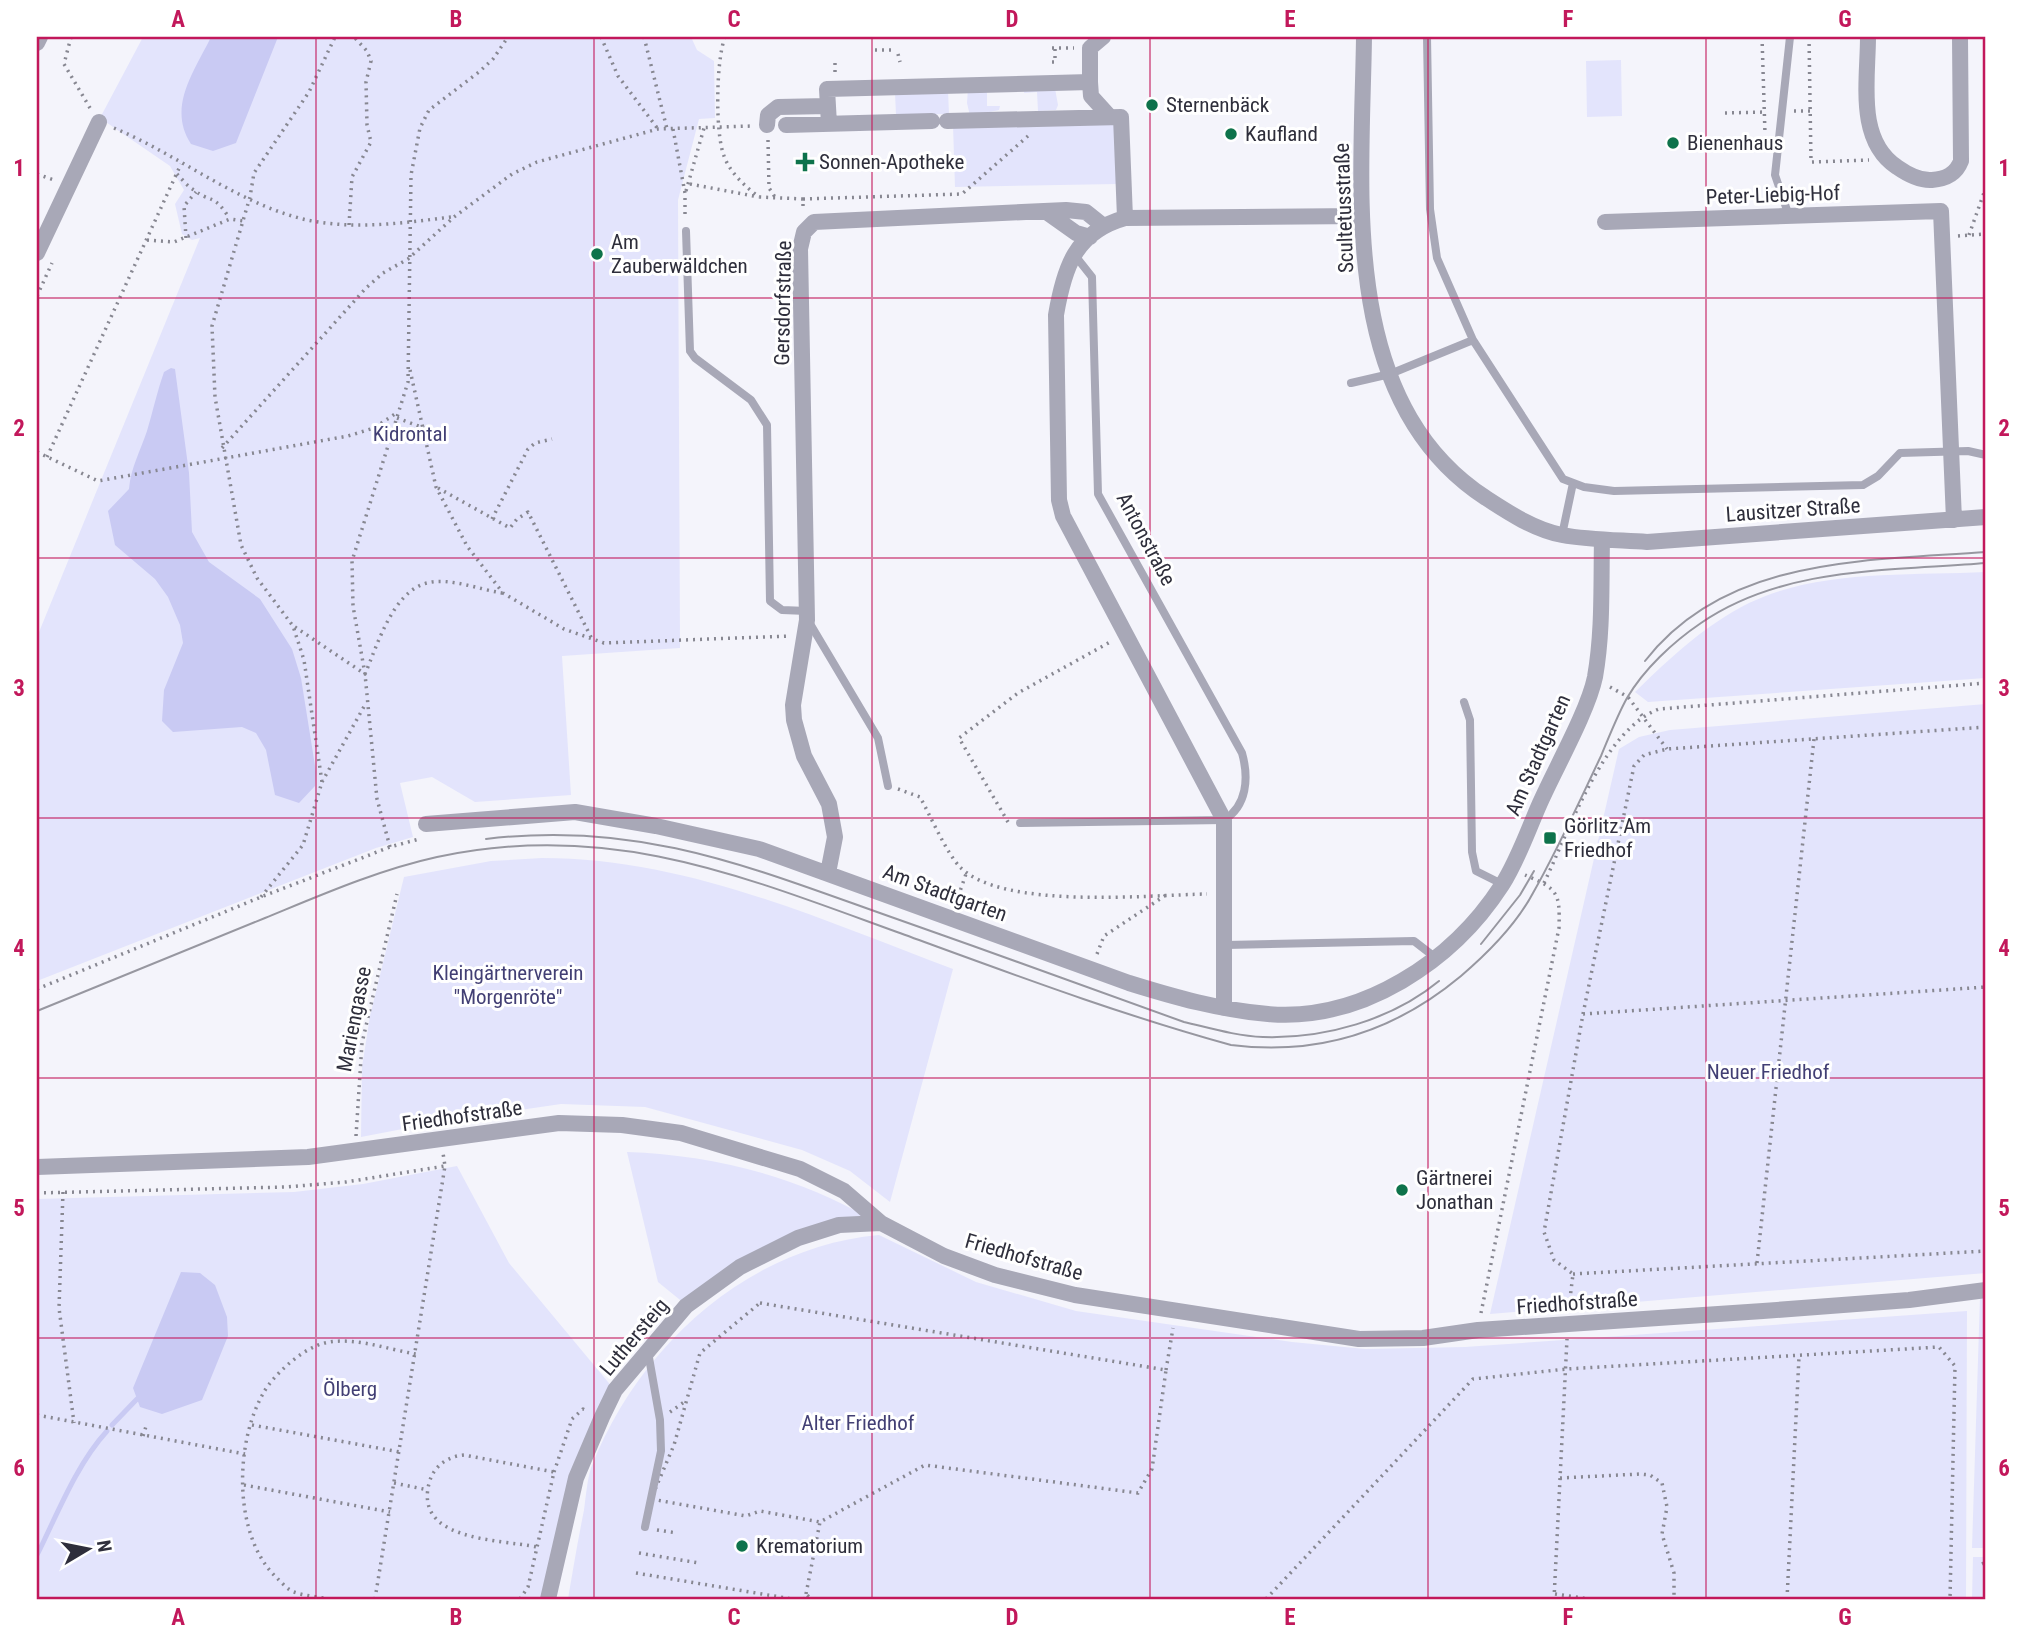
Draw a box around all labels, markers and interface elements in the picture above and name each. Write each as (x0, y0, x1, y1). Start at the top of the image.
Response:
text: A (171, 6, 185, 33)
text: B (450, 6, 462, 33)
text: C (727, 6, 741, 33)
text: D (1006, 6, 1019, 33)
text: E (1284, 6, 1296, 33)
text: F (1563, 6, 1574, 33)
text: G (1838, 6, 1852, 33)
place label: Sternenbäck (1166, 93, 1270, 117)
marker: Sternenbäck (1144, 97, 1160, 113)
place label: Kaufland (1245, 122, 1318, 146)
marker: Kaufland (1223, 126, 1239, 142)
place label: Bienenhaus (1687, 131, 1783, 155)
marker: Bienenhaus (1665, 135, 1681, 151)
street label: Scultetusstraße (1330, 142, 1358, 273)
place label: Sonnen-Apotheke (819, 150, 964, 174)
marker: Sonnen-Apotheke (797, 154, 813, 170)
text: 1 (13, 155, 25, 182)
text: 1 (1998, 155, 2010, 182)
street label: Peter-Liebig-Hof (1705, 181, 1841, 209)
place label: Am Zauberwäldchen (611, 230, 748, 278)
street label: Gersdorfstraße (770, 240, 796, 366)
marker: Am Zauberwäldchen (589, 246, 605, 262)
text: 2 (13, 415, 25, 442)
text: 2 (1998, 415, 2010, 442)
park label: Kidrontal (373, 422, 447, 446)
street label: Antonstraße (1112, 488, 1181, 590)
street label: Lausitzer Straße (1725, 493, 1861, 527)
text: 3 (13, 675, 25, 702)
text: 3 (1998, 675, 2010, 702)
street label: Am Stadtgarten (1501, 691, 1575, 819)
place label: Görlitz Am Friedhof (1564, 814, 1651, 862)
marker: Görlitz Am Friedhof (1542, 830, 1558, 846)
street label: Am Stadtgarten (880, 859, 1010, 927)
text: 4 (13, 935, 25, 962)
text: 4 (1998, 935, 2010, 962)
park label: Kleingärtnerverein "Morgenröte" (433, 961, 583, 1009)
street label: Mariengasse (332, 964, 376, 1074)
park label: Neuer Friedhof (1707, 1060, 1830, 1084)
street label: Friedhofstraße (400, 1096, 524, 1136)
place label: Gärtnerei Jonathan (1416, 1166, 1494, 1214)
marker: Gärtnerei Jonathan (1394, 1182, 1410, 1198)
text: 5 (13, 1195, 25, 1222)
text: 5 (1998, 1195, 2010, 1222)
street label: Friedhofstraße (962, 1229, 1086, 1285)
street label: Friedhofstraße (1516, 1287, 1638, 1319)
street label: Luthersteig (595, 1294, 673, 1380)
park label: Ölberg (323, 1377, 377, 1401)
park label: Alter Friedhof (802, 1411, 915, 1435)
text: 6 (13, 1455, 25, 1482)
text: 6 (1998, 1455, 2010, 1482)
north arrow (52, 1514, 122, 1584)
place label: Krematorium (756, 1534, 863, 1558)
text: N (92, 1538, 117, 1554)
marker: Krematorium (734, 1538, 750, 1554)
text: A (171, 1604, 185, 1631)
text: B (450, 1604, 462, 1631)
text: C (727, 1604, 741, 1631)
text: D (1006, 1604, 1019, 1631)
text: E (1284, 1604, 1296, 1631)
text: F (1563, 1604, 1574, 1631)
text: G (1838, 1604, 1852, 1631)

